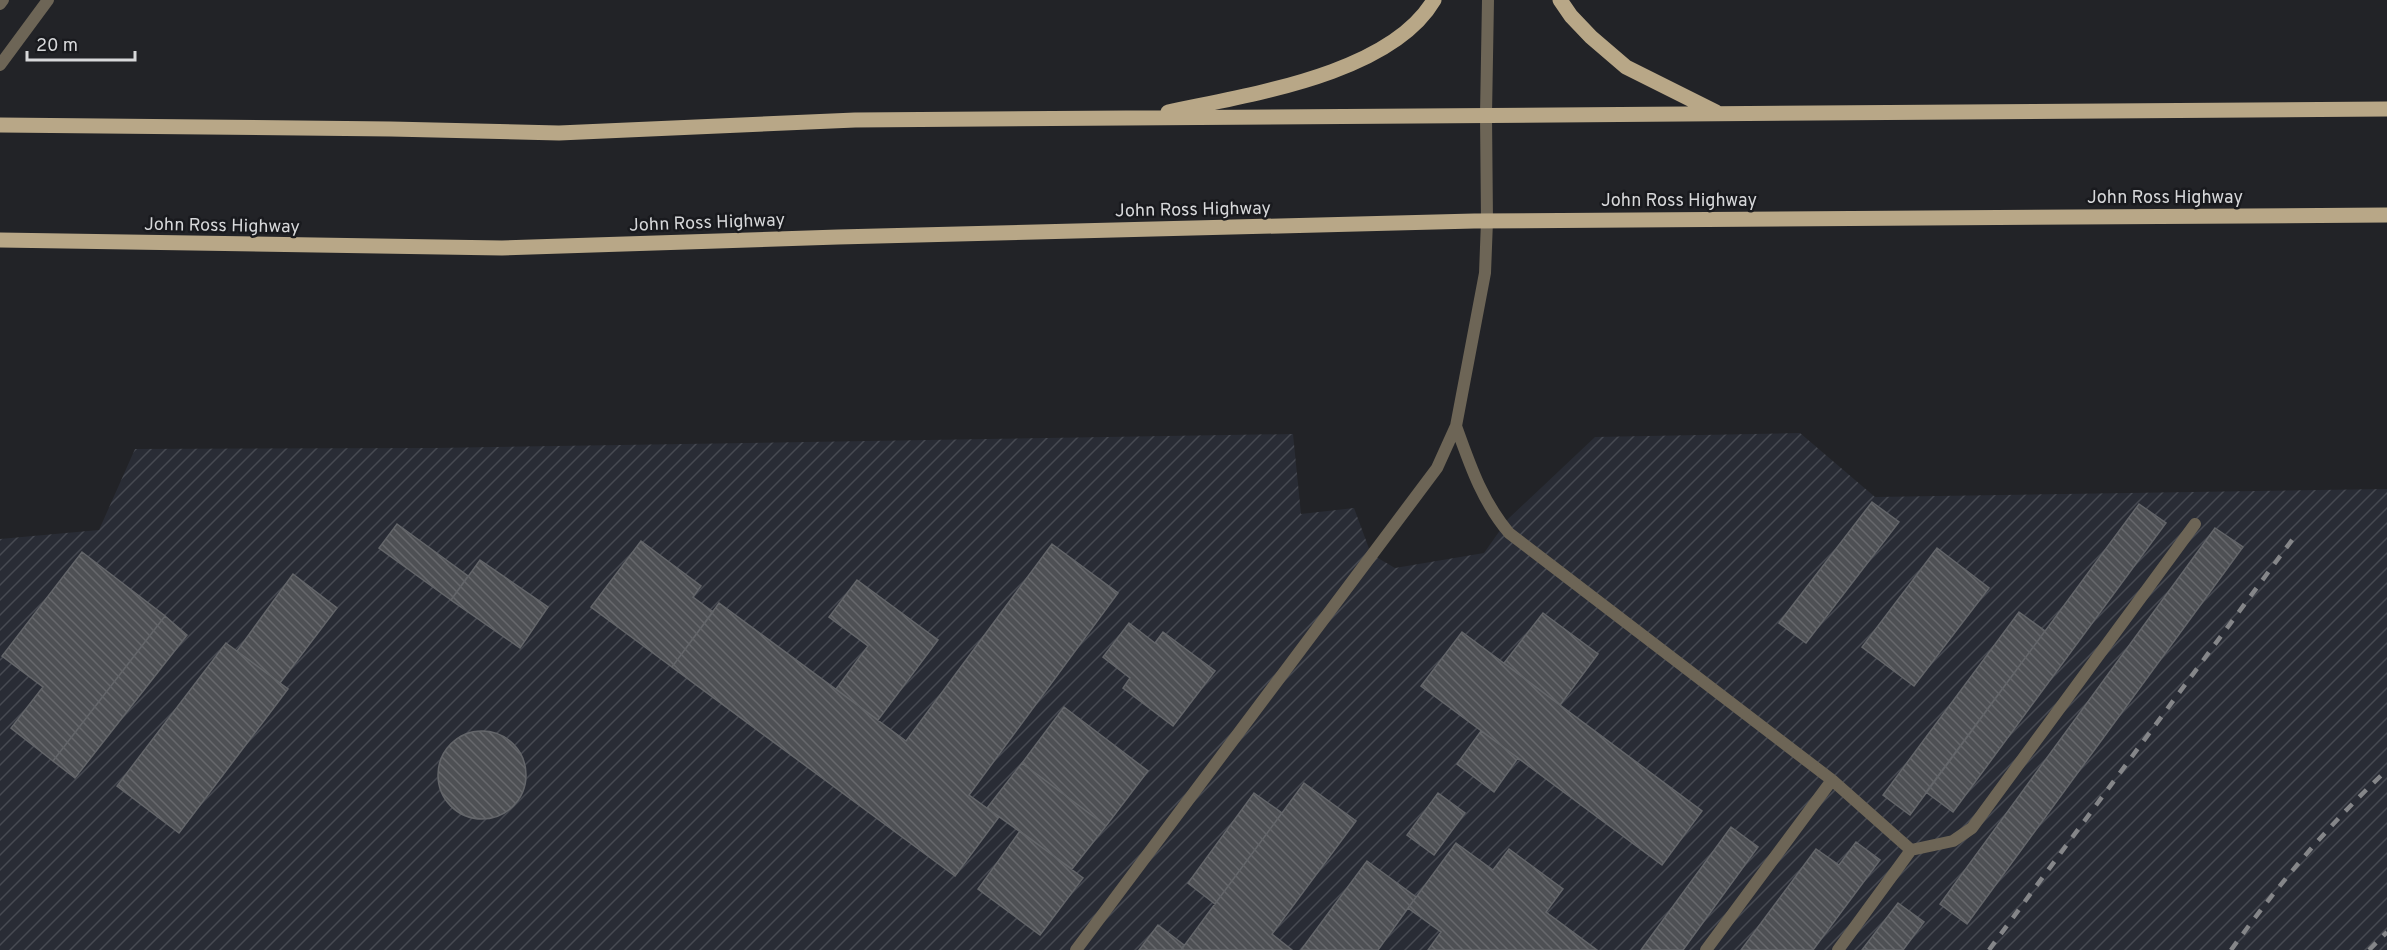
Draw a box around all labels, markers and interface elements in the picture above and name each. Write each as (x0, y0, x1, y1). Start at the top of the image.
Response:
scale bar (27, 24, 135, 62)
text: 20 m (36, 35, 78, 58)
street label: John Ross Highway (2087, 187, 2243, 210)
street label: John Ross Highway (1601, 190, 1757, 213)
street label: John Ross Highway (1115, 198, 1271, 223)
street label: John Ross Highway (629, 209, 785, 238)
street label: John Ross Highway (144, 214, 300, 239)

